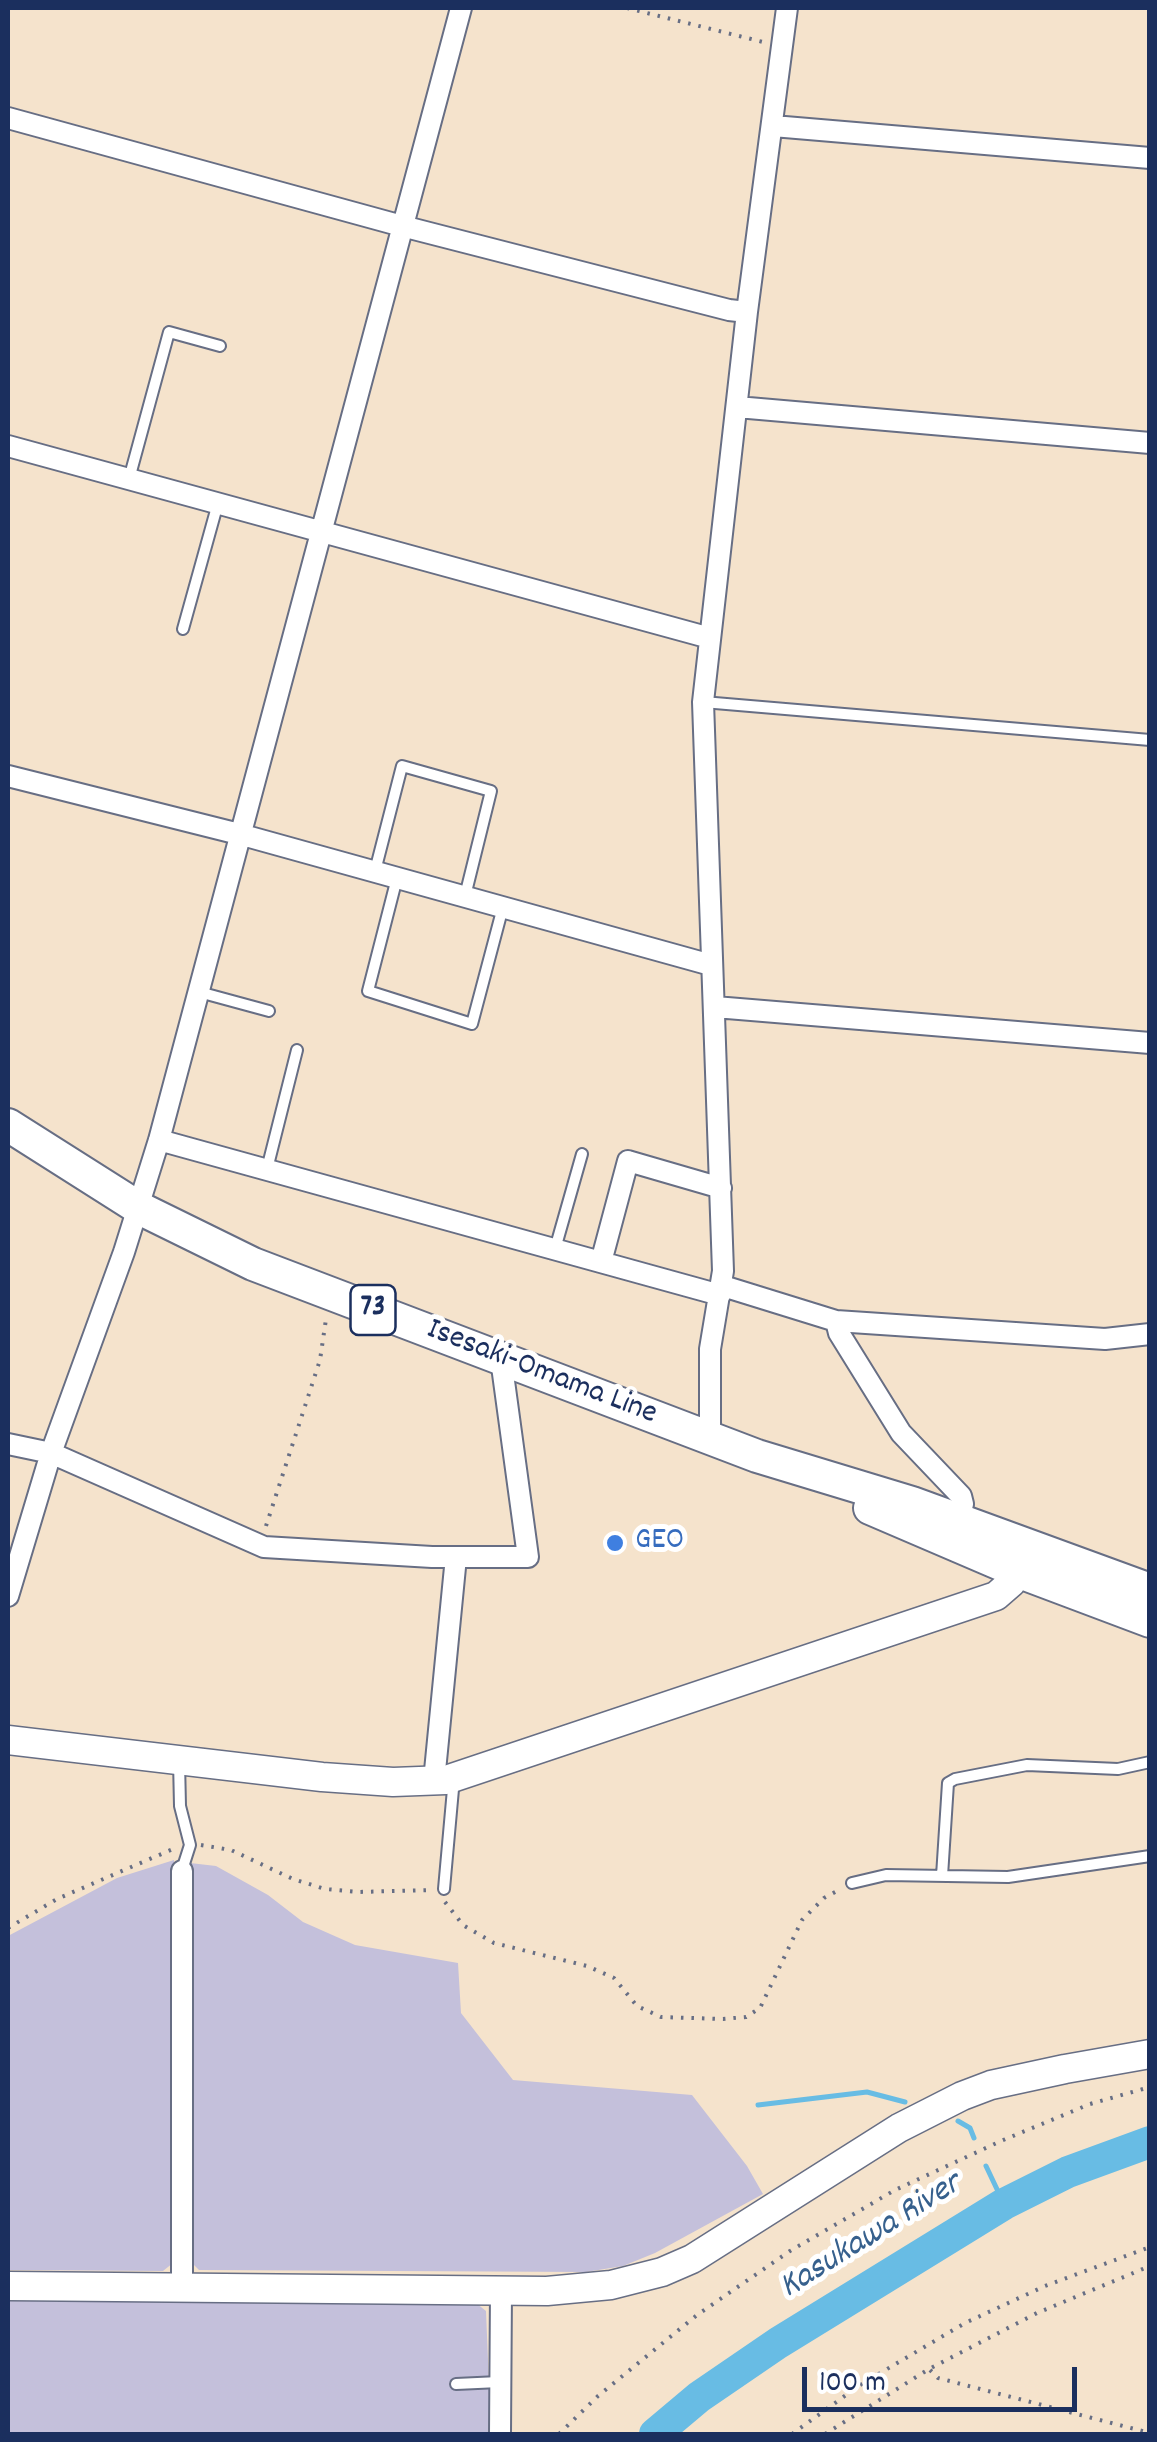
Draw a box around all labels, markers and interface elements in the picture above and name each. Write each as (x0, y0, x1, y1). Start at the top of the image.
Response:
road number: 73 (350, 1285, 396, 1335)
street label: Isesaki-Omama Line (421, 1312, 661, 1436)
place label: GEO (635, 1524, 684, 1562)
marker: GEO (604, 1532, 626, 1554)
water label: Kasukawa River (773, 2165, 971, 2311)
scale bar (807, 2347, 1082, 2409)
text: 100 m (819, 2363, 886, 2406)

